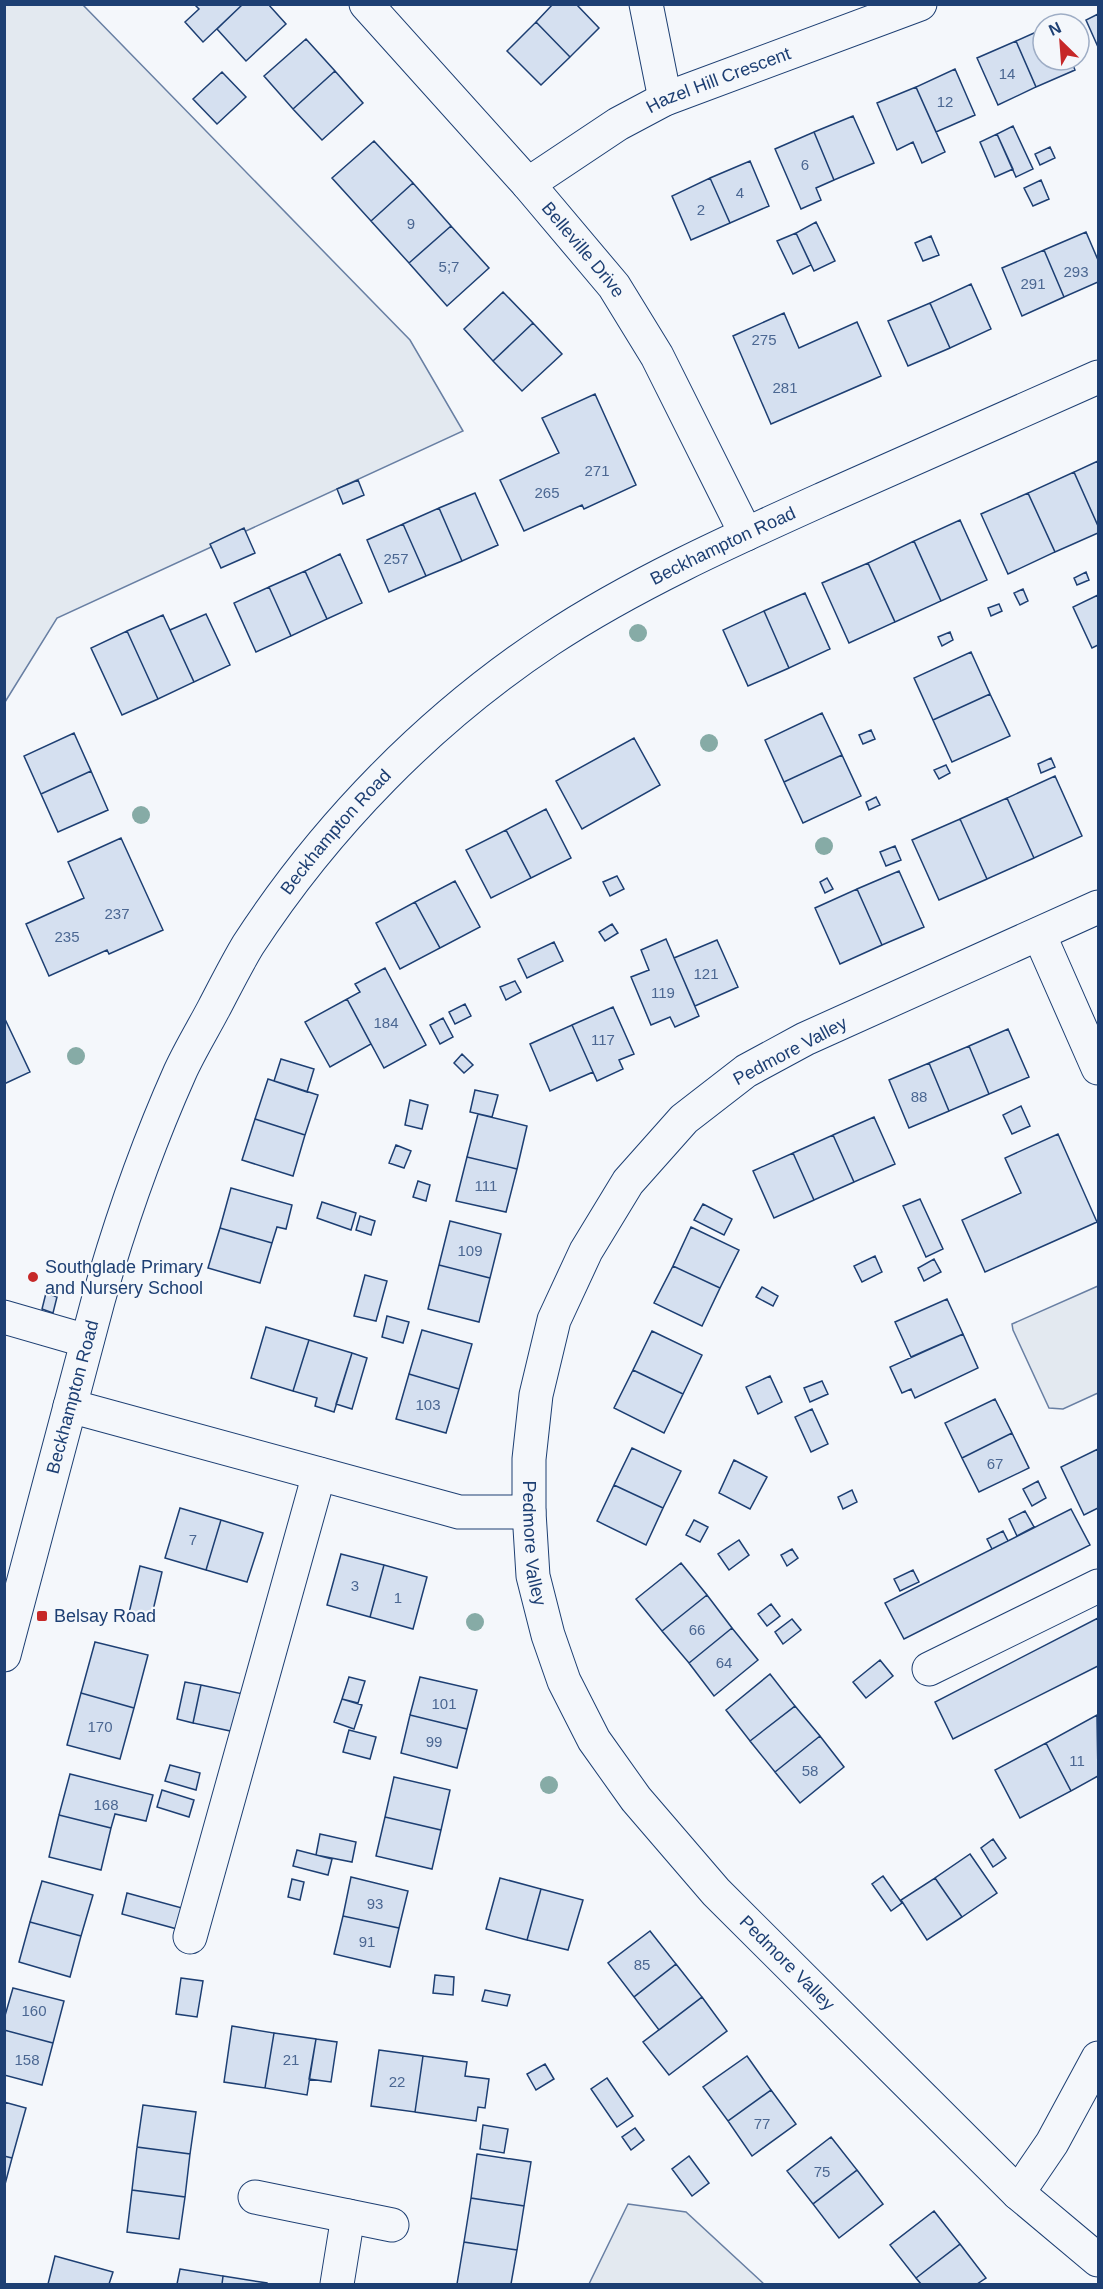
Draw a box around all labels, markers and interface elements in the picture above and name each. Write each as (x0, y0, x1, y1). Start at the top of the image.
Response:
north arrow (1031, 12, 1091, 72)
text: N (1046, 19, 1064, 39)
street label: Hazel Hill Crescent (643, 43, 793, 117)
house number: 14 (999, 65, 1015, 82)
house number: 12 (937, 93, 953, 110)
house number: 6 (801, 156, 809, 173)
house number: 4 (736, 184, 744, 201)
street label: Belleville Drive (538, 198, 629, 301)
house number: 2 (697, 201, 705, 218)
house number: 9 (407, 215, 415, 232)
house number: 5;7 (439, 258, 459, 275)
house number: 293 (1063, 263, 1089, 280)
house number: 291 (1020, 275, 1046, 292)
house number: 275 (751, 331, 777, 348)
house number: 281 (772, 379, 798, 396)
house number: 271 (584, 462, 610, 479)
house number: 265 (534, 484, 560, 501)
street label: Beckhampton Road (647, 503, 799, 589)
house number: 257 (383, 550, 409, 567)
street label: Beckhampton Road (277, 765, 395, 898)
house number: 237 (104, 905, 130, 922)
house number: 235 (54, 928, 80, 945)
house number: 121 (693, 965, 719, 982)
house number: 119 (651, 984, 675, 1001)
street label: Pedmore Valley (730, 1013, 850, 1089)
house number: 184 (373, 1014, 399, 1031)
house number: 117 (591, 1031, 615, 1048)
house number: 88 (911, 1088, 927, 1105)
house number: 111 (475, 1177, 497, 1194)
house number: 109 (457, 1242, 483, 1259)
place label: Southglade Primary and Nursery School (45, 1257, 203, 1298)
marker: Southglade Primary and Nursery School (26, 1270, 40, 1284)
street label: Beckhampton Road (43, 1318, 102, 1476)
house number: 103 (415, 1396, 441, 1413)
house number: 67 (987, 1455, 1003, 1472)
street label: Pedmore Valley (519, 1481, 550, 1608)
house number: 7 (189, 1531, 197, 1548)
house number: 3 (351, 1577, 359, 1594)
house number: 1 (394, 1589, 402, 1606)
place label: Belsay Road (54, 1606, 156, 1626)
marker: Belsay Road (35, 1609, 49, 1623)
house number: 66 (689, 1621, 705, 1638)
house number: 64 (716, 1654, 732, 1671)
house number: 101 (431, 1695, 457, 1712)
house number: 170 (87, 1718, 113, 1735)
house number: 99 (426, 1733, 442, 1750)
house number: 11 (1069, 1752, 1085, 1769)
house number: 58 (802, 1762, 818, 1779)
house number: 168 (93, 1796, 119, 1813)
house number: 93 (367, 1895, 383, 1912)
street label: Pedmore Valley (736, 1911, 839, 2014)
house number: 91 (359, 1933, 375, 1950)
house number: 85 (634, 1956, 650, 1973)
house number: 160 (21, 2002, 47, 2019)
house number: 158 (14, 2051, 40, 2068)
house number: 21 (283, 2051, 299, 2068)
house number: 22 (389, 2073, 405, 2090)
house number: 77 (754, 2115, 770, 2132)
house number: 75 (814, 2163, 830, 2180)

